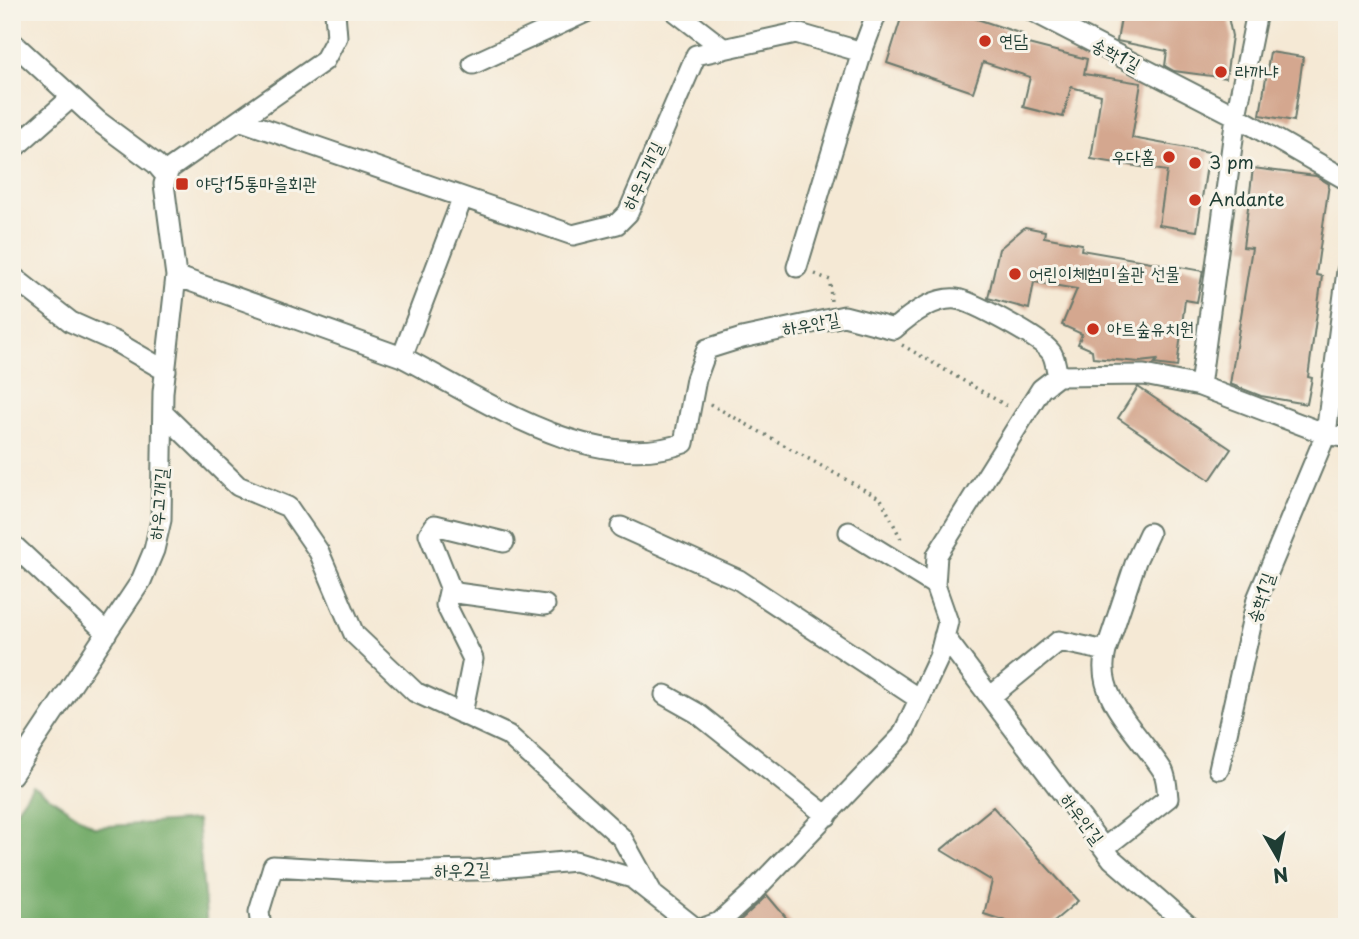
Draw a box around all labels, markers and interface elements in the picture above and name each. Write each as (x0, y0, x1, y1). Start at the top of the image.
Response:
place label: 연담 (999, 26, 1028, 53)
street label: 송학1길 (1088, 30, 1146, 78)
marker: 연담 (977, 33, 993, 49)
place label: 라까냐 (1235, 57, 1279, 84)
marker: 라까냐 (1213, 64, 1229, 80)
street label: 하우고개길 (614, 136, 669, 214)
place label: 우다홈 (1112, 142, 1155, 169)
place label: 3 pm (1209, 148, 1254, 175)
marker: 우다홈 (1161, 149, 1177, 165)
marker: 3 pm (1187, 155, 1203, 171)
place label: 야당15통마을회관 (196, 169, 317, 196)
marker: 야당15통마을회관 (174, 176, 190, 192)
place label: Andante (1209, 185, 1285, 212)
marker: Andante (1187, 192, 1203, 208)
place label: 어린이체험미술관 선물 (1029, 259, 1180, 286)
marker: 어린이체험미술관 선물 (1007, 266, 1023, 282)
street label: 하우안길 (780, 304, 842, 341)
place label: 아트숲유치원 (1107, 314, 1194, 341)
marker: 아트숲유치원 (1085, 321, 1101, 337)
street label: 하우고개길 (141, 466, 174, 541)
street label: 송학1길 (1239, 568, 1281, 626)
street label: 하우안길 (1055, 787, 1112, 850)
north arrow (1244, 824, 1314, 894)
street label: 하우2길 (433, 854, 491, 883)
text: N (1271, 861, 1290, 891)

